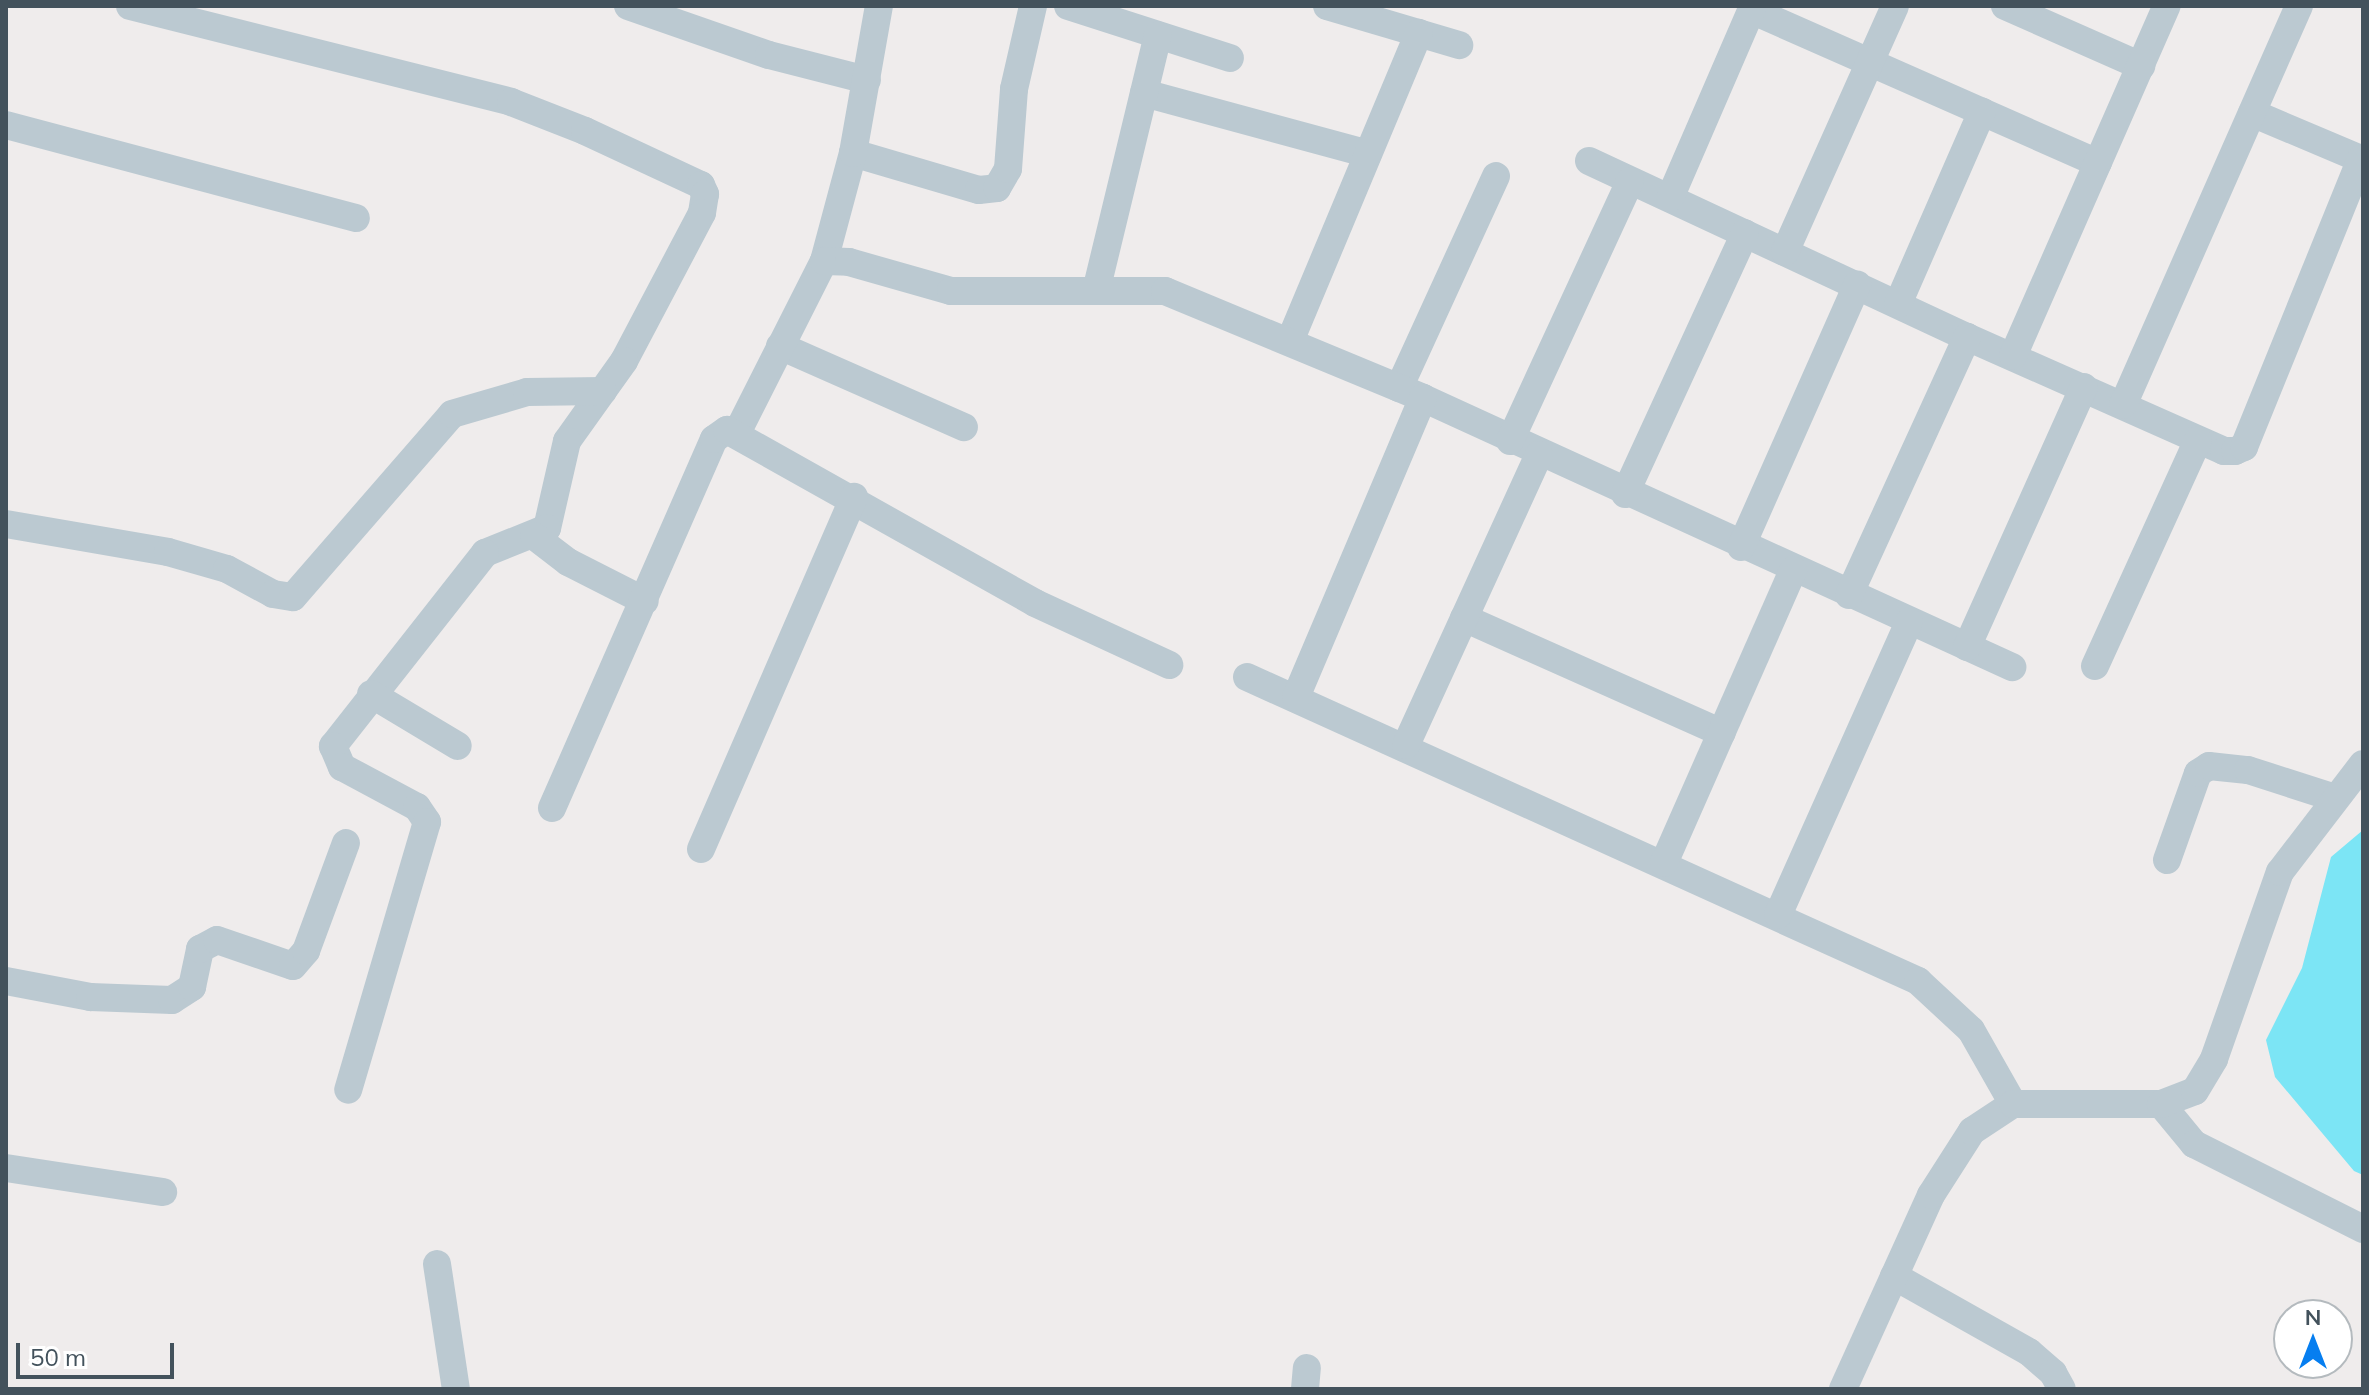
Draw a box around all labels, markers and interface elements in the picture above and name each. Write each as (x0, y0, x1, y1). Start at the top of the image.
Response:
north arrow (2273, 1299, 2353, 1379)
text: N (2305, 1303, 2321, 1331)
scale bar (20, 1327, 178, 1377)
text: 50 m (30, 1342, 86, 1372)

